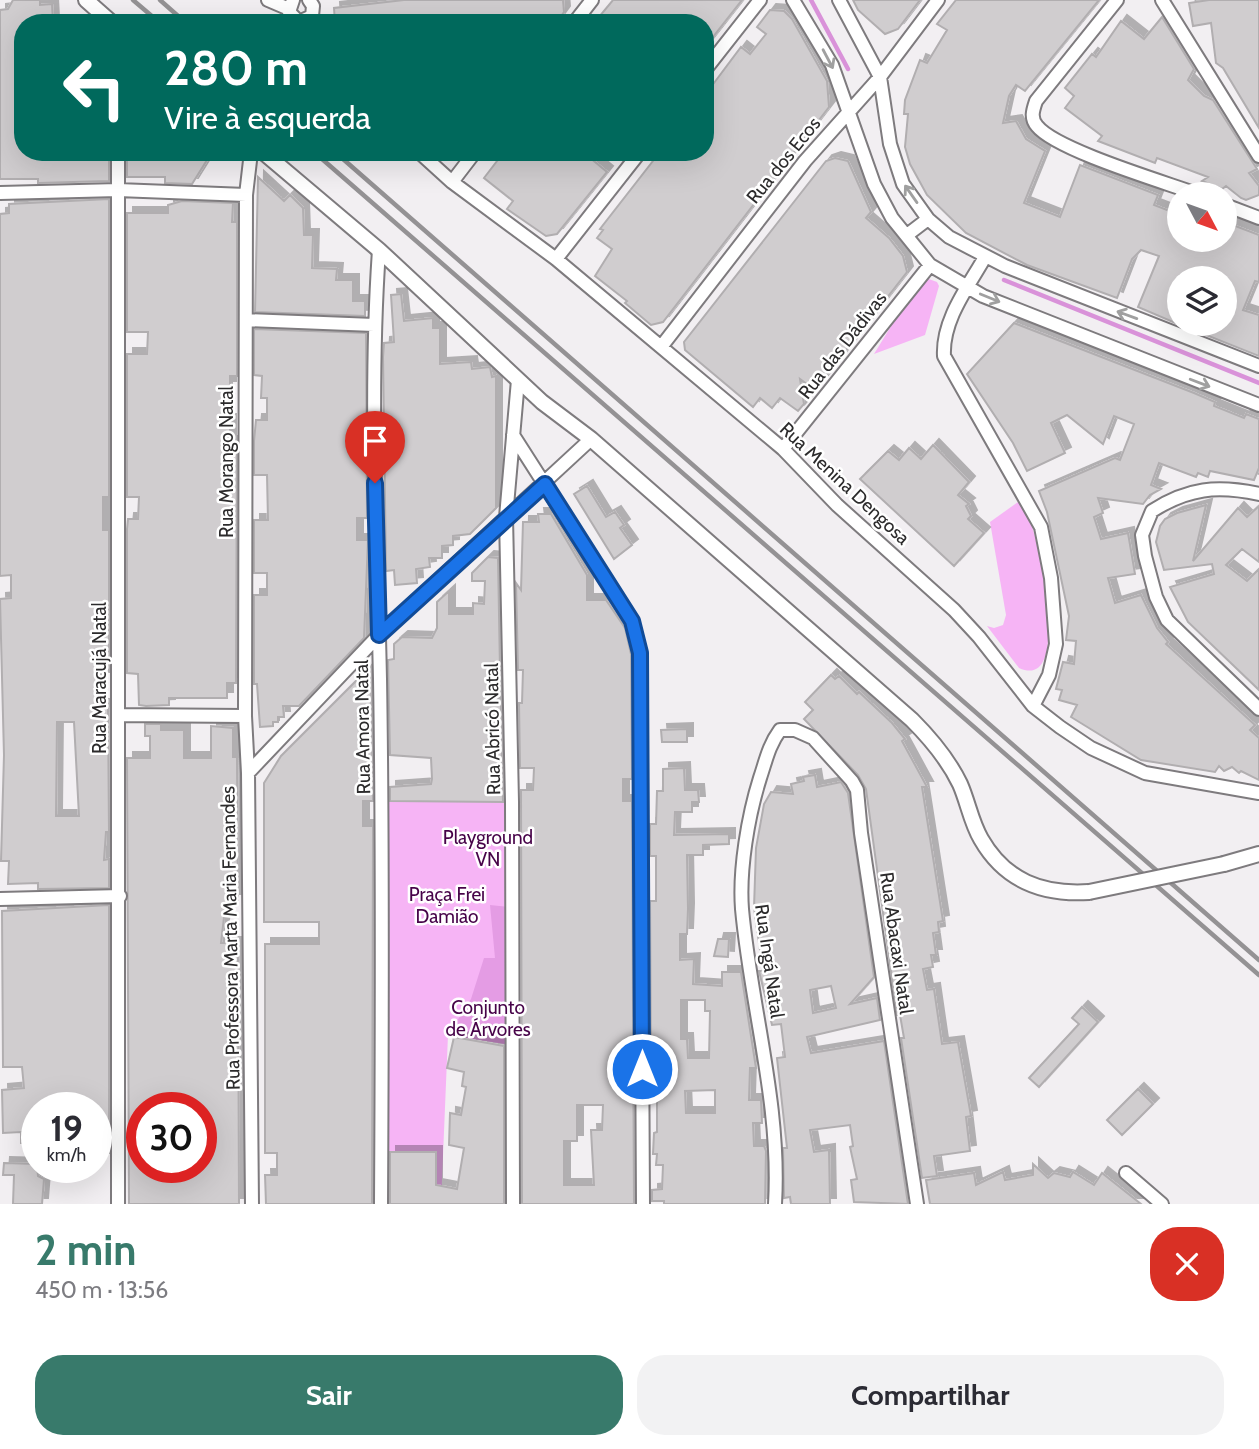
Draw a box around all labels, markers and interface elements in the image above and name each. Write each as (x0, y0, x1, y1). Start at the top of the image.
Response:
text: 280 m (164, 38, 308, 97)
icon: left (49, 42, 140, 133)
one-way arrow (821, 48, 835, 68)
text: Vire à esquerda (164, 98, 371, 137)
street label: Rua dos Ecos (741, 112, 825, 208)
north arrow (1167, 182, 1237, 252)
map controls (1167, 182, 1237, 336)
one-way arrow (904, 185, 918, 204)
button: layers (1167, 266, 1237, 336)
street label: Rua das Dádivas (793, 287, 892, 404)
one-way arrow (978, 292, 1000, 305)
one-way arrow (1116, 308, 1138, 320)
one-way arrow (1189, 378, 1211, 390)
street label: Rua Morango Natal (215, 385, 238, 538)
pin (345, 411, 405, 483)
street label: Rua Menina Dengosa (775, 417, 914, 549)
icon: arrive (356, 422, 394, 460)
street label: Rua Maracujá Natal (88, 601, 111, 754)
street label: Rua Amora Natal (350, 659, 375, 795)
street label: Rua Abricó Natal (480, 662, 505, 795)
street label: Rua Professora Marta Maria Fernandes (216, 786, 245, 1090)
park label: Playground VN (443, 826, 533, 871)
street label: Rua Abacaxi Natal (875, 871, 918, 1016)
park label: Praça Frei Damião (409, 883, 485, 928)
street label: Rua Ingá Natal (750, 903, 789, 1020)
park label: Conjunto de Árvores (445, 996, 531, 1041)
position arrow (605, 1032, 679, 1106)
speed limit sign: 30 (126, 1092, 217, 1183)
text: 19 (50, 1107, 83, 1150)
text: km/h (47, 1144, 86, 1166)
text: 2 min (35, 1224, 136, 1276)
button: close (1150, 1227, 1224, 1301)
text: 450 m · 13:56 (35, 1276, 168, 1304)
button: Sair (35, 1355, 623, 1435)
button: Compartilhar (637, 1355, 1224, 1435)

